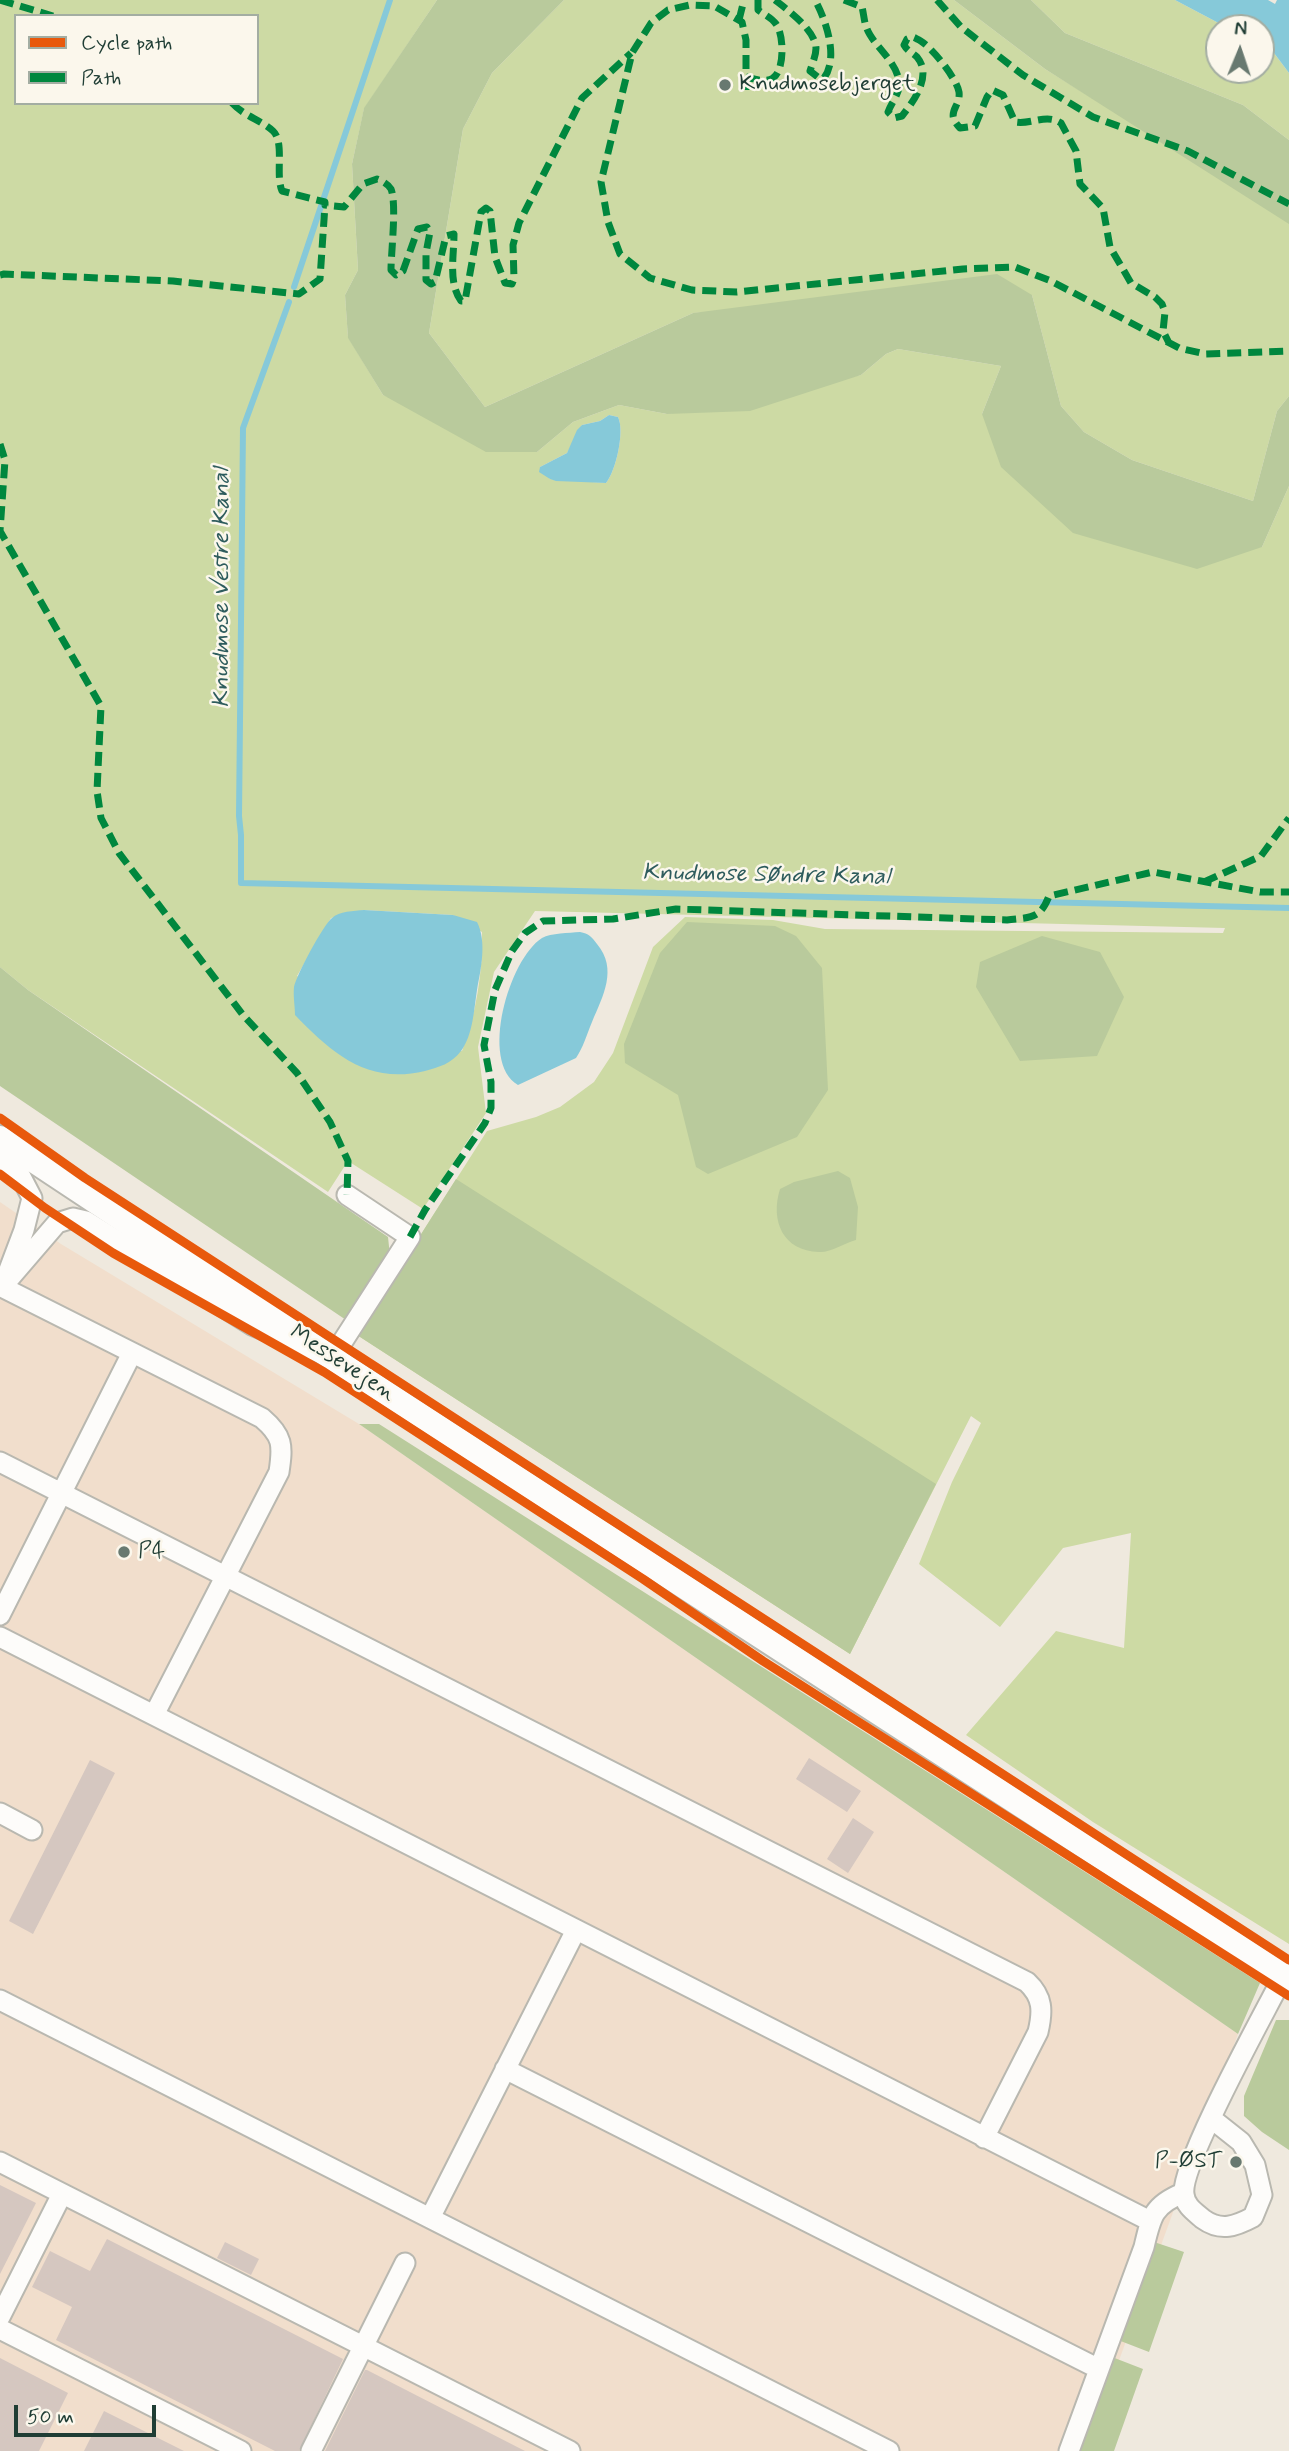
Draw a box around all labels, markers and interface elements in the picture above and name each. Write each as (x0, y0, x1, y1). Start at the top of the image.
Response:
legend (14, 14, 259, 105)
north arrow (1205, 14, 1275, 84)
text: N (1234, 17, 1247, 42)
text: Cycle path (81, 29, 172, 57)
text: Path (81, 64, 121, 92)
place label: Knudmosebjerget (739, 71, 916, 99)
marker: Knudmosebjerget (717, 77, 733, 93)
water label: Knudmose Vestre Kanal (209, 468, 237, 708)
water label: Knudmose Søndre Kanal (642, 859, 890, 893)
street label: Messevejen (284, 1320, 400, 1408)
place label: P4 (138, 1538, 165, 1566)
marker: P4 (116, 1544, 132, 1560)
place label: P-ØST (1155, 2148, 1222, 2176)
marker: P-ØST (1228, 2154, 1244, 2170)
scale bar (18, 2392, 159, 2436)
text: 50 m (27, 2403, 74, 2431)

